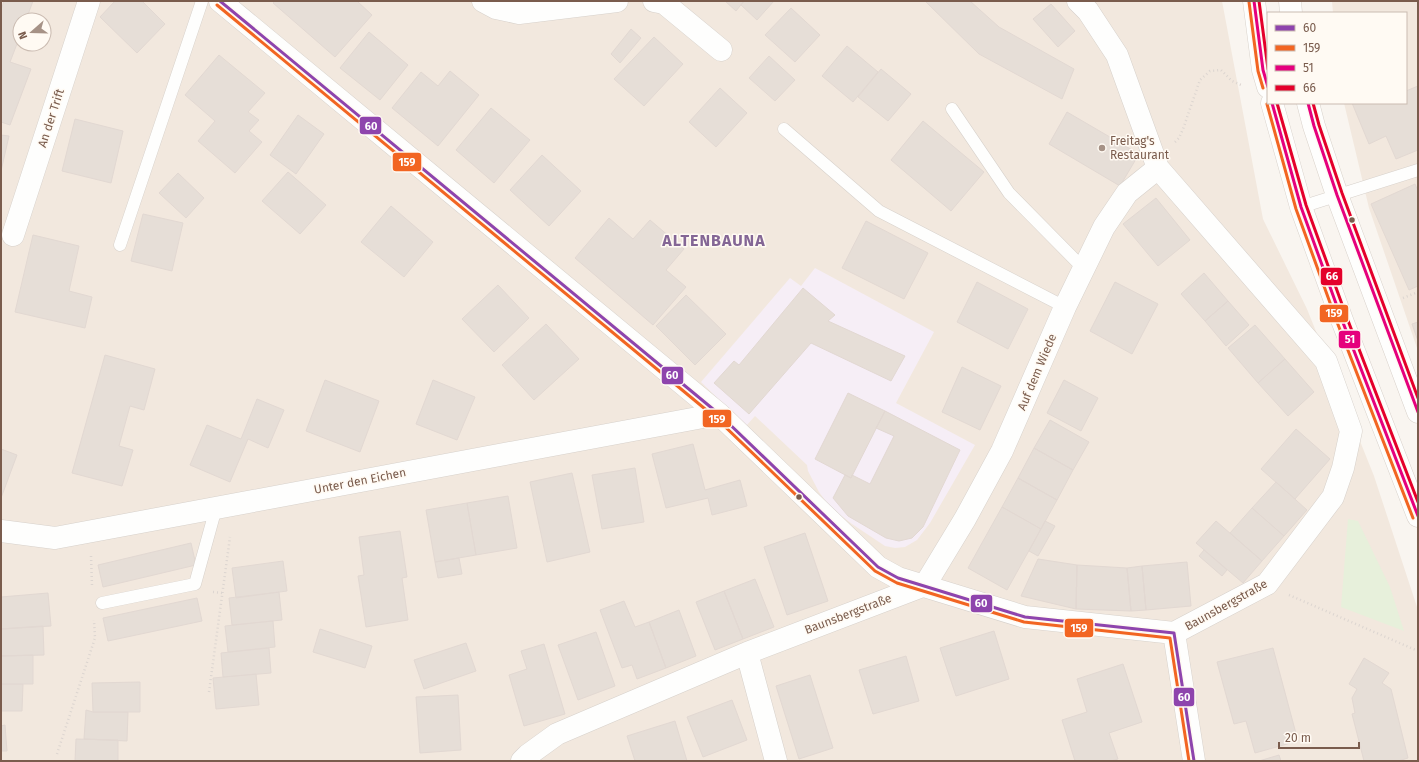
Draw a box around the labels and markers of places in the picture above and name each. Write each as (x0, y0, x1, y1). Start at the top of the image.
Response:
place label: Freitag's Restaurant (1110, 134, 1170, 162)
marker: Freitag's Restaurant (1097, 143, 1107, 153)
unlabelled marker (1347, 215, 1357, 225)
unlabelled marker (794, 492, 804, 502)

